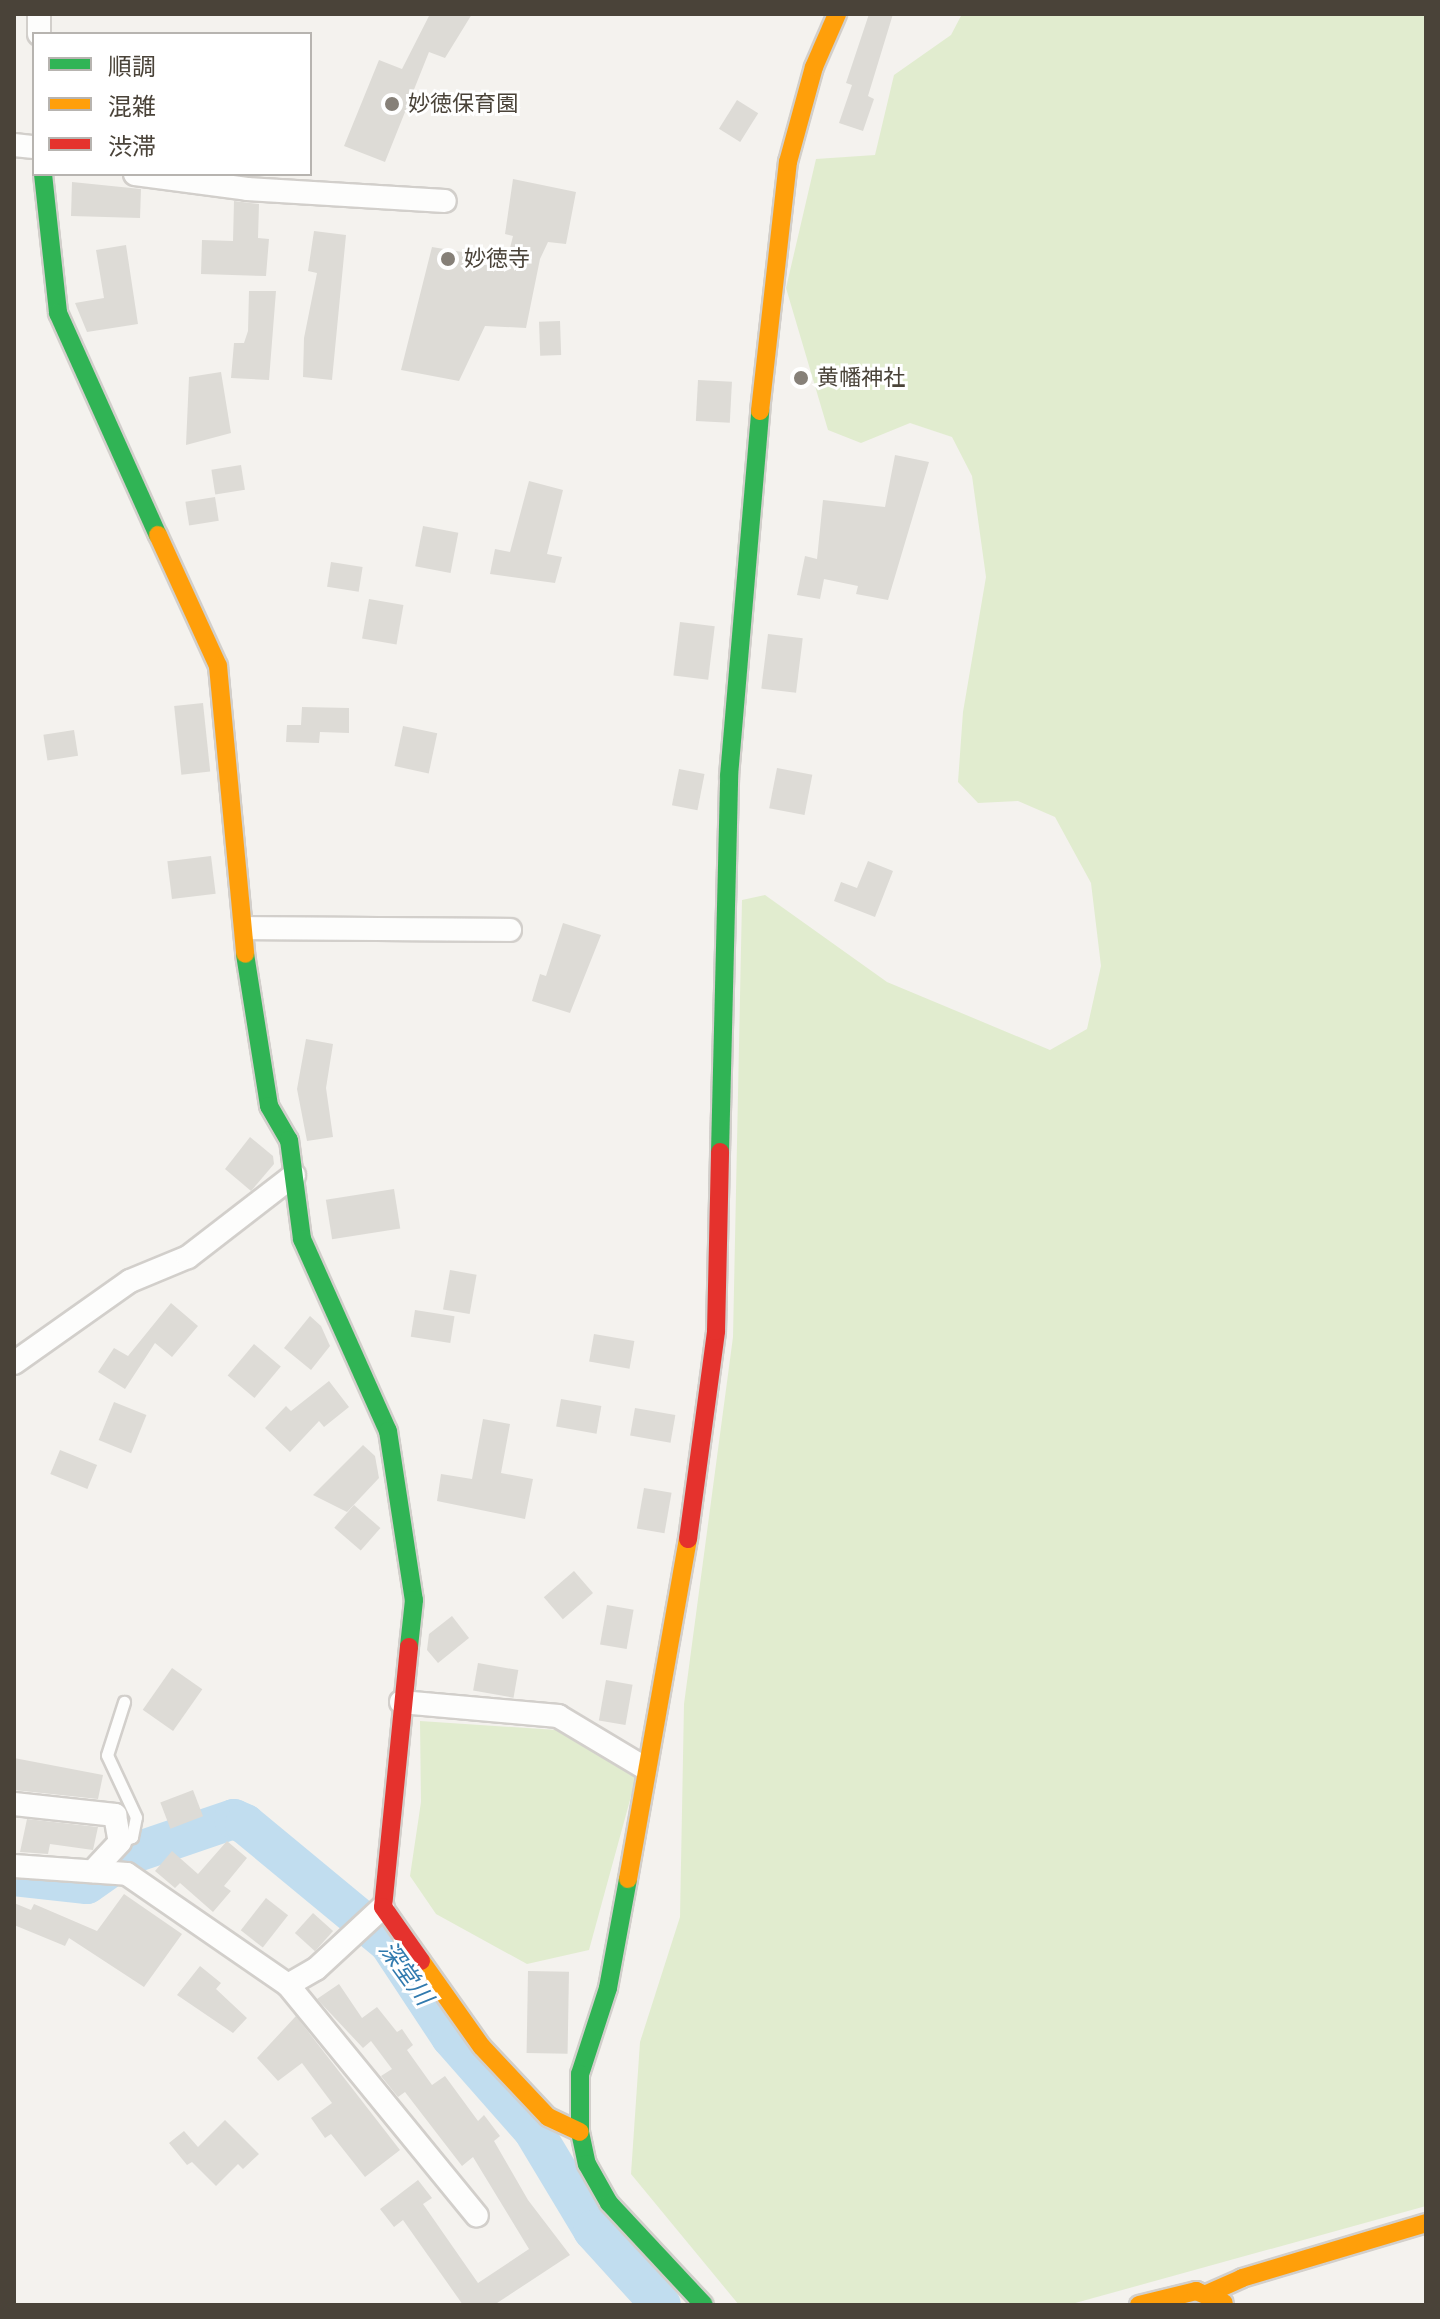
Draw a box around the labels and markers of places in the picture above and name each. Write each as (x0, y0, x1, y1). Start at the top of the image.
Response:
place label: 妙徳保育園 (408, 91, 518, 117)
marker: 妙徳保育園 (383, 95, 401, 113)
place label: 妙徳寺 (464, 246, 530, 272)
marker: 妙徳寺 (439, 250, 457, 268)
place label: 黄幡神社 (817, 365, 905, 391)
marker: 黄幡神社 (792, 369, 810, 387)

